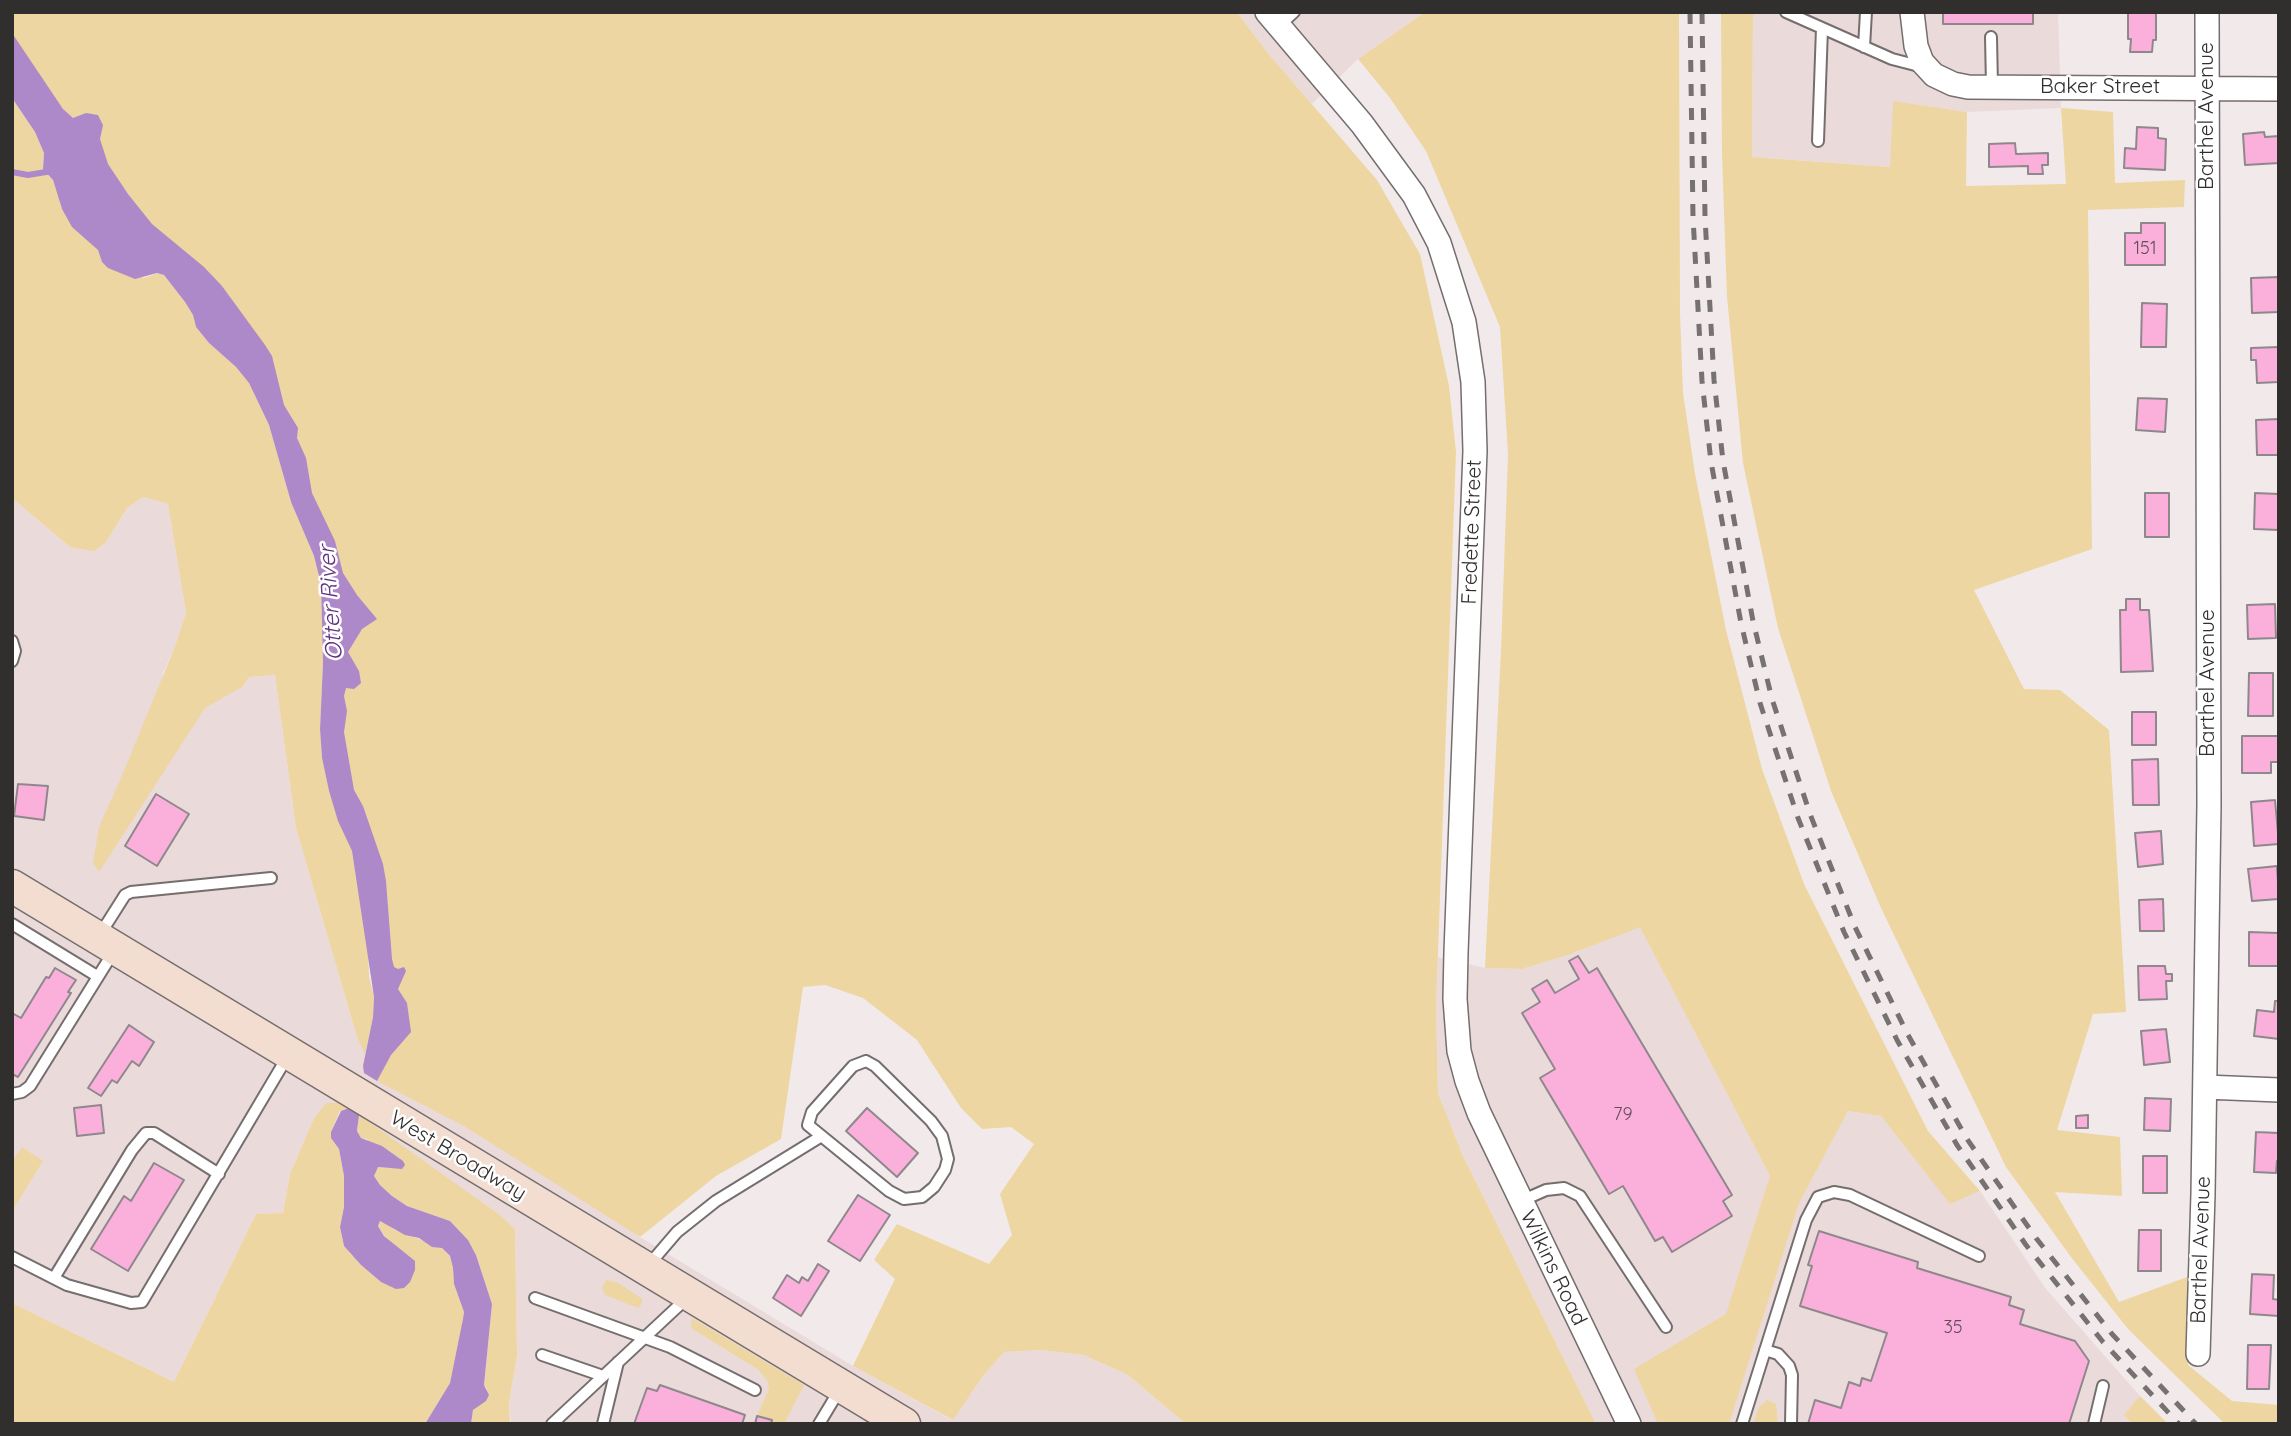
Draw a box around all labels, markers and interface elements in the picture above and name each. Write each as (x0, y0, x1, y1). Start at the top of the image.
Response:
street label: Barthel Avenue (2194, 42, 2220, 190)
street label: Baker Street (2040, 74, 2160, 100)
house number: 151 (2133, 238, 2157, 260)
street label: Fredette Street (1457, 459, 1487, 605)
water label: Otter River (313, 544, 349, 662)
street label: Barthel Avenue (2195, 609, 2221, 757)
house number: 79 (1613, 1104, 1633, 1126)
street label: West Broadway (385, 1105, 531, 1207)
street label: Barthel Avenue (2186, 1176, 2216, 1324)
street label: Wilkins Road (1514, 1206, 1592, 1330)
house number: 35 (1943, 1317, 1963, 1339)

